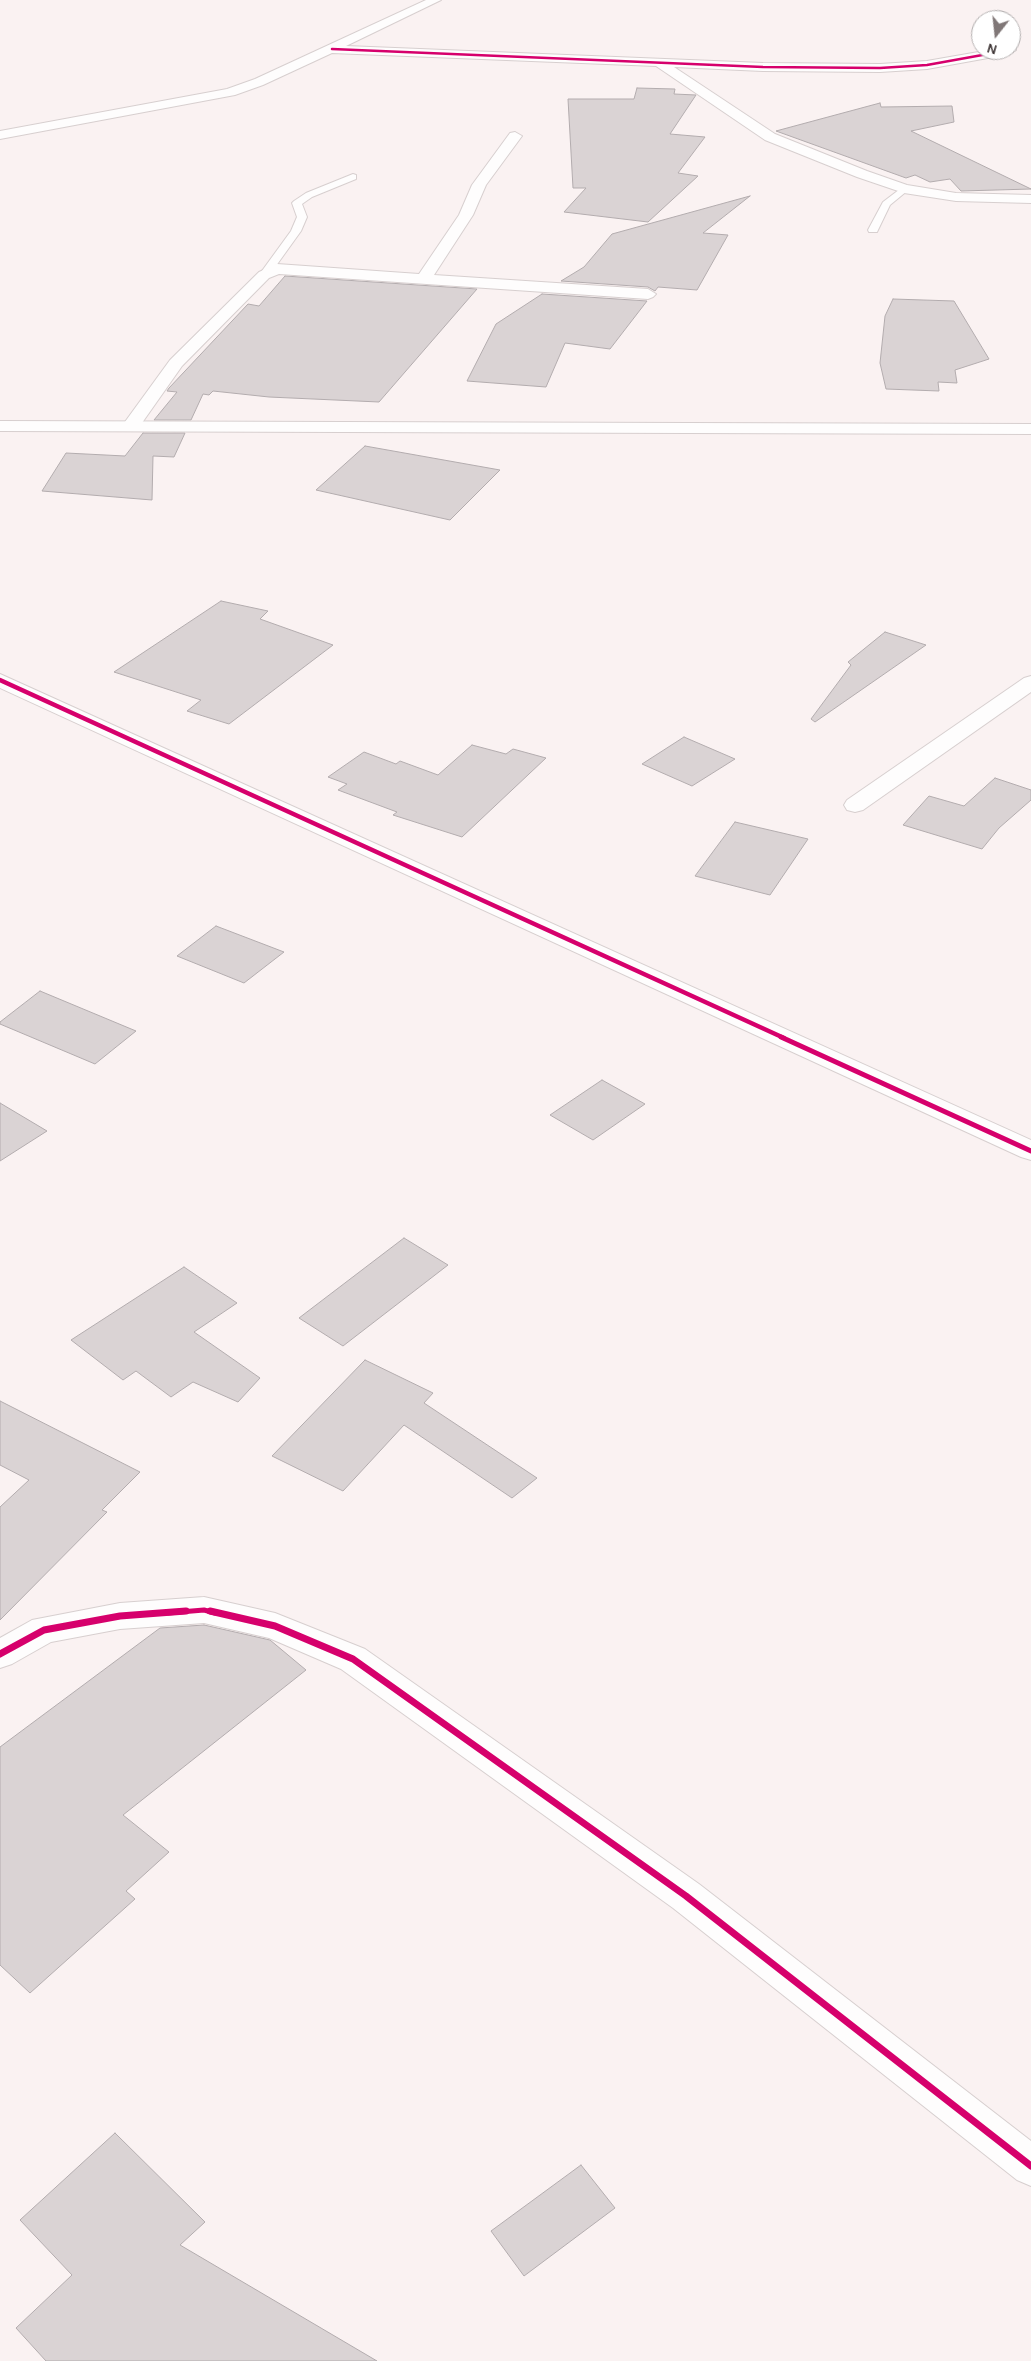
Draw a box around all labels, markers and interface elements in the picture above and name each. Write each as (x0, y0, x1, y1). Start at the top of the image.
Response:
north arrow (971, 10, 1021, 60)
text: N (985, 39, 999, 58)

